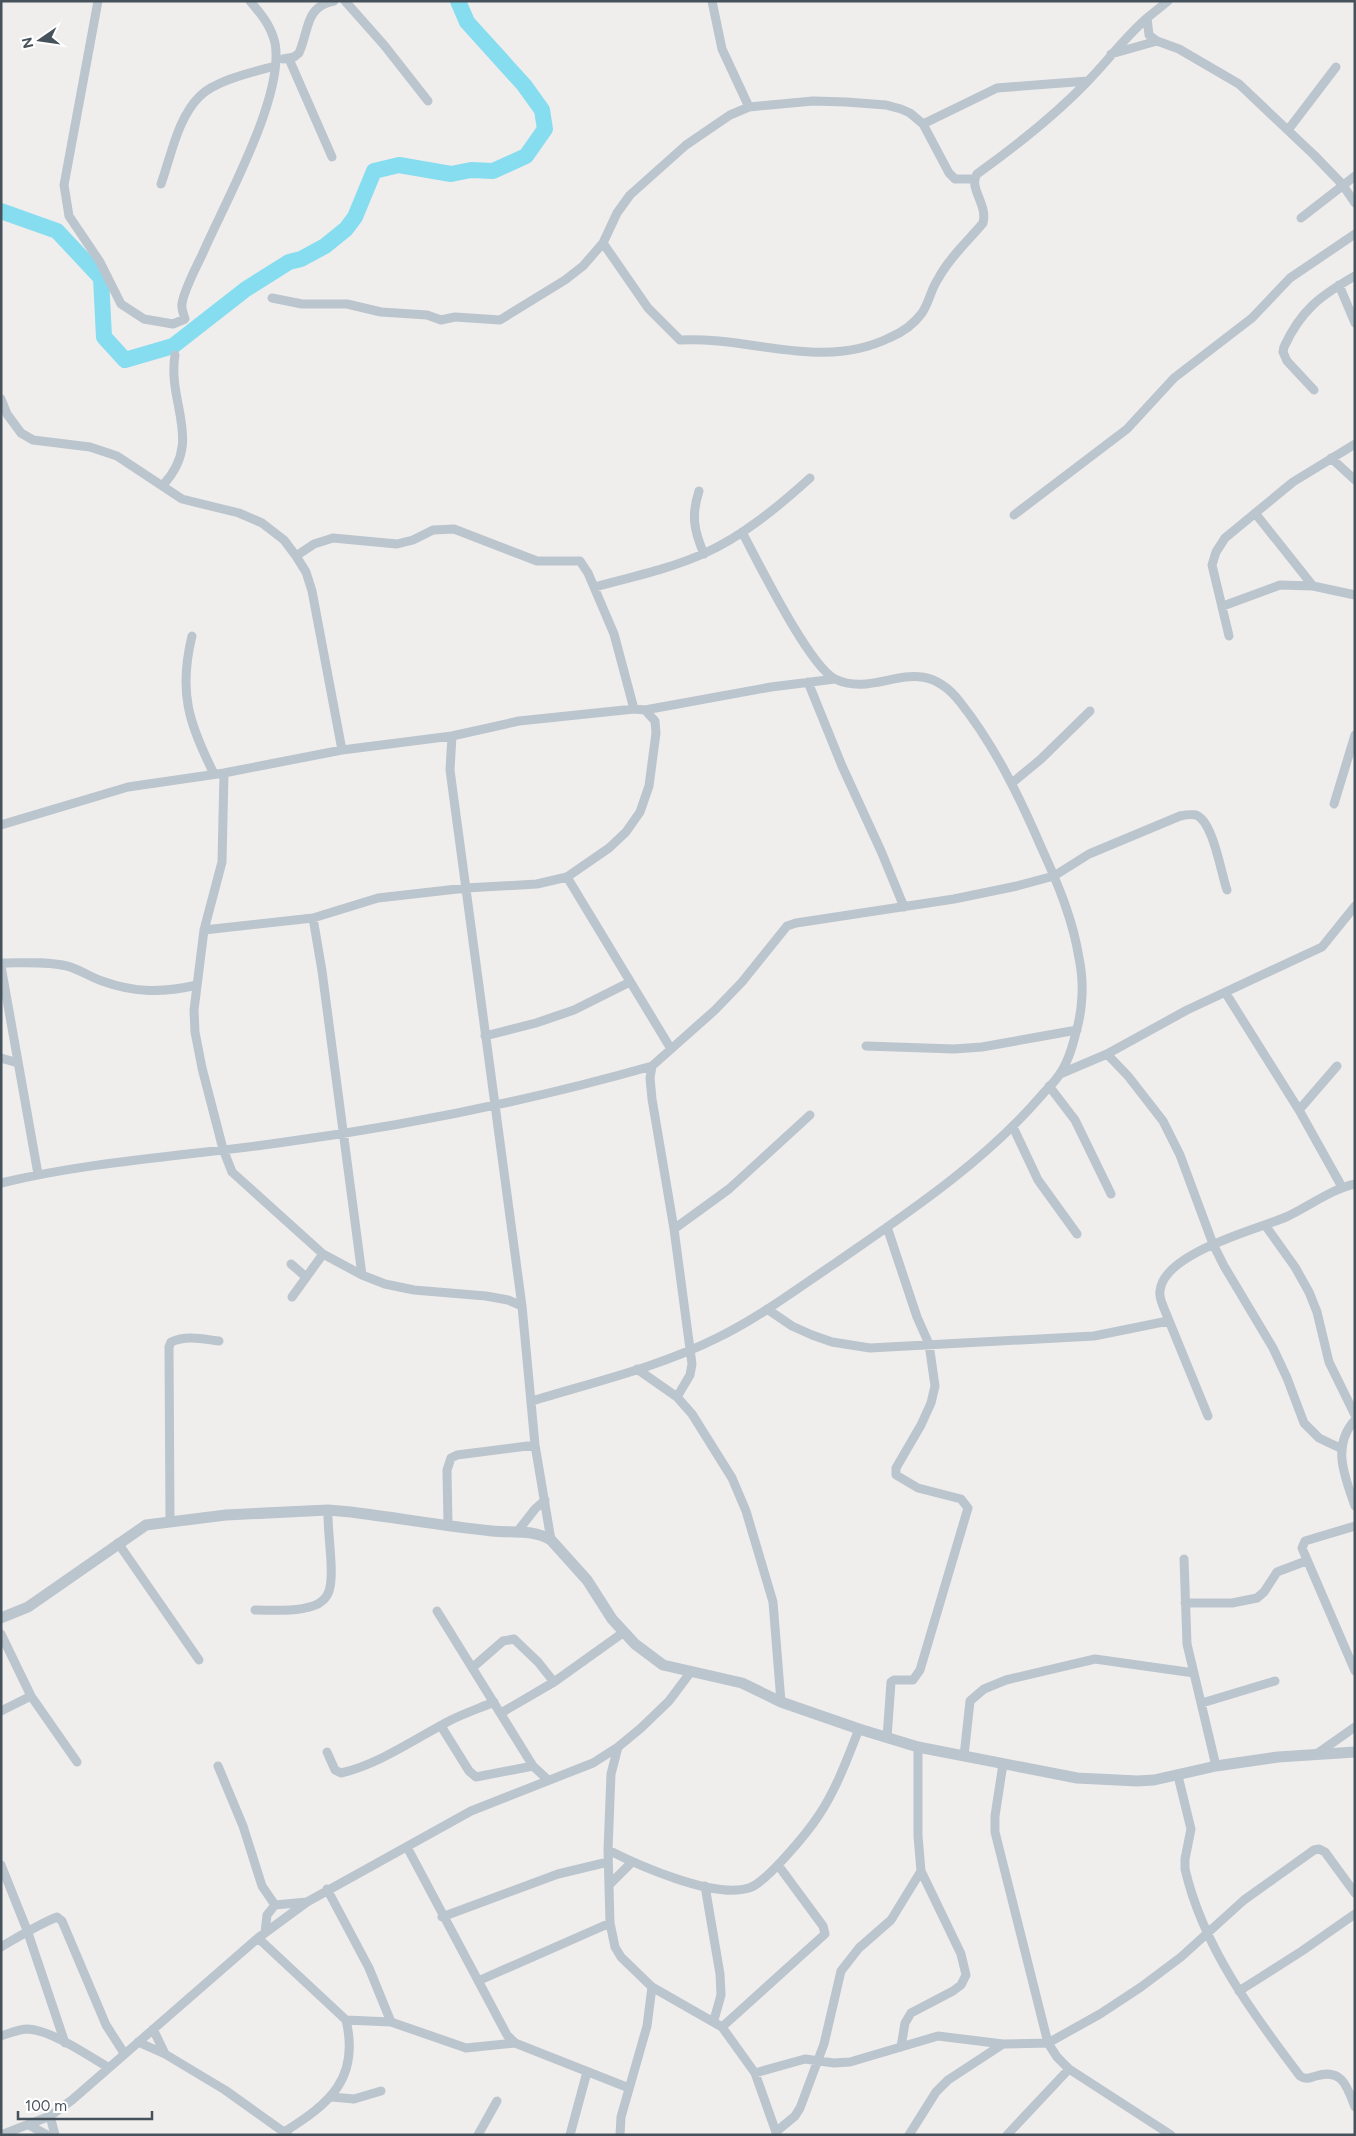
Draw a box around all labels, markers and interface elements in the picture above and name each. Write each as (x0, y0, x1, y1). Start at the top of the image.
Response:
north arrow (15, 15, 65, 65)
text: N (18, 36, 37, 50)
scale bar (18, 2088, 151, 2120)
text: 100 m (25, 2097, 67, 2115)

